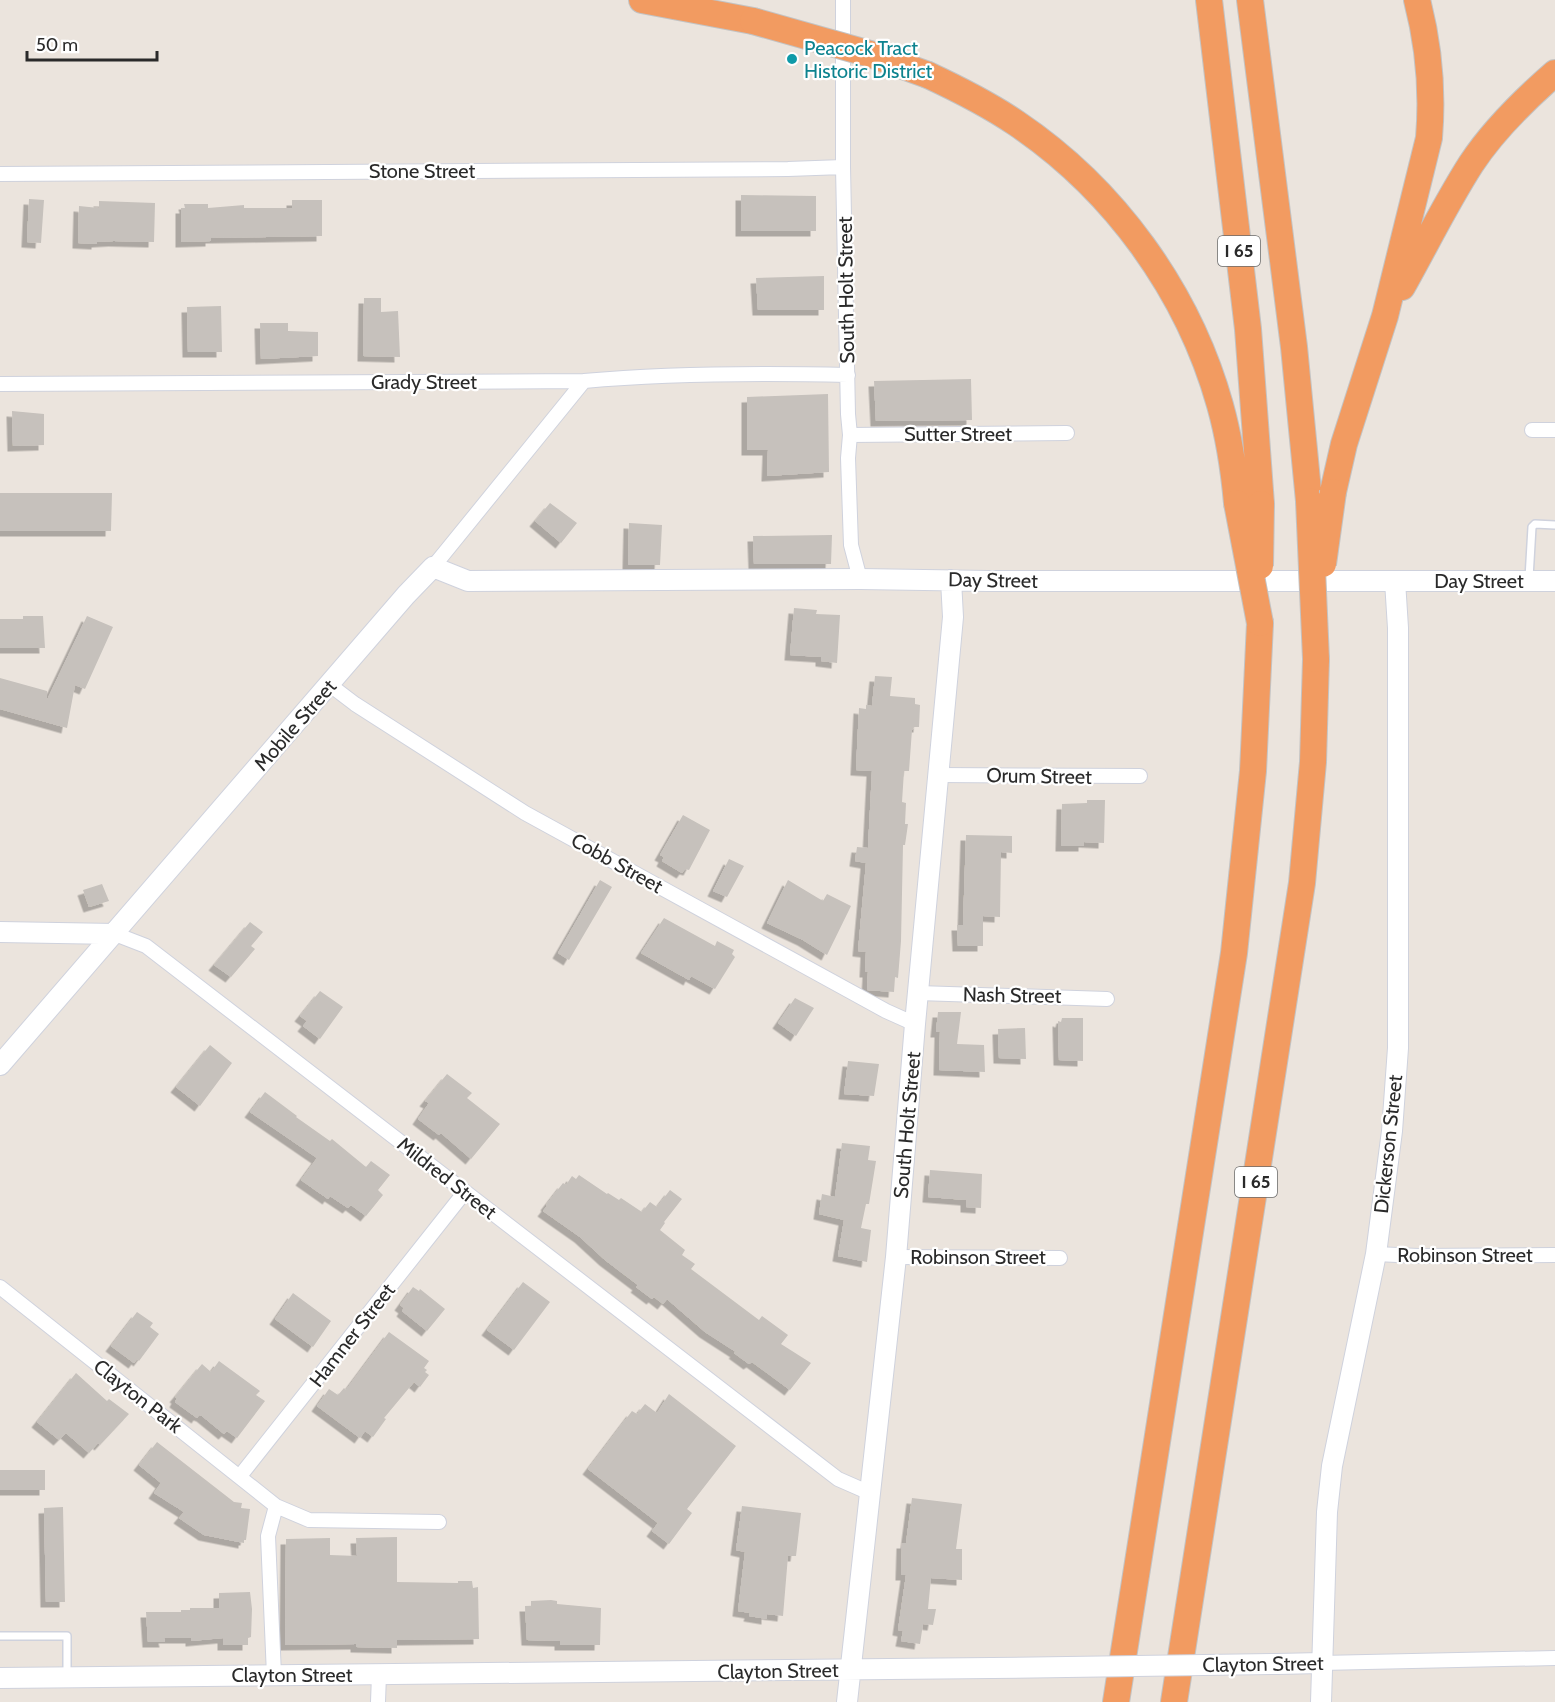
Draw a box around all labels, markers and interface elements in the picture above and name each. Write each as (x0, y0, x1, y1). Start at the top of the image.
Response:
scale bar (27, 24, 158, 62)
text: 50 m (36, 34, 78, 56)
place label: Peacock Tract Historic District (804, 36, 933, 83)
marker: Peacock Tract Historic District (785, 52, 799, 66)
street label: Stone Street (369, 159, 475, 183)
street label: South Holt Street (833, 216, 859, 364)
road number: I 65 (1218, 236, 1260, 266)
street label: Grady Street (371, 370, 477, 394)
street label: Sutter Street (904, 422, 1012, 446)
street label: Day Street (948, 567, 1038, 593)
street label: Day Street (1434, 569, 1524, 593)
street label: Mobile Street (249, 674, 341, 776)
street label: Orum Street (986, 763, 1092, 789)
street label: Cobb Street (567, 828, 667, 898)
street label: Nash Street (963, 982, 1062, 1008)
street label: South Holt Street (889, 1050, 925, 1199)
street label: Dickerson Street (1369, 1073, 1407, 1214)
street label: Mildred Street (393, 1132, 502, 1224)
road number: I 65 (1235, 1167, 1277, 1197)
street label: Robinson Street (1397, 1243, 1533, 1267)
street label: Robinson Street (910, 1245, 1046, 1269)
street label: Hamner Street (304, 1278, 400, 1392)
street label: Clayton Park (89, 1354, 187, 1438)
street label: Clayton Street (1202, 1651, 1324, 1677)
street label: Clayton Street (717, 1658, 839, 1684)
street label: Clayton Street (231, 1663, 353, 1687)

